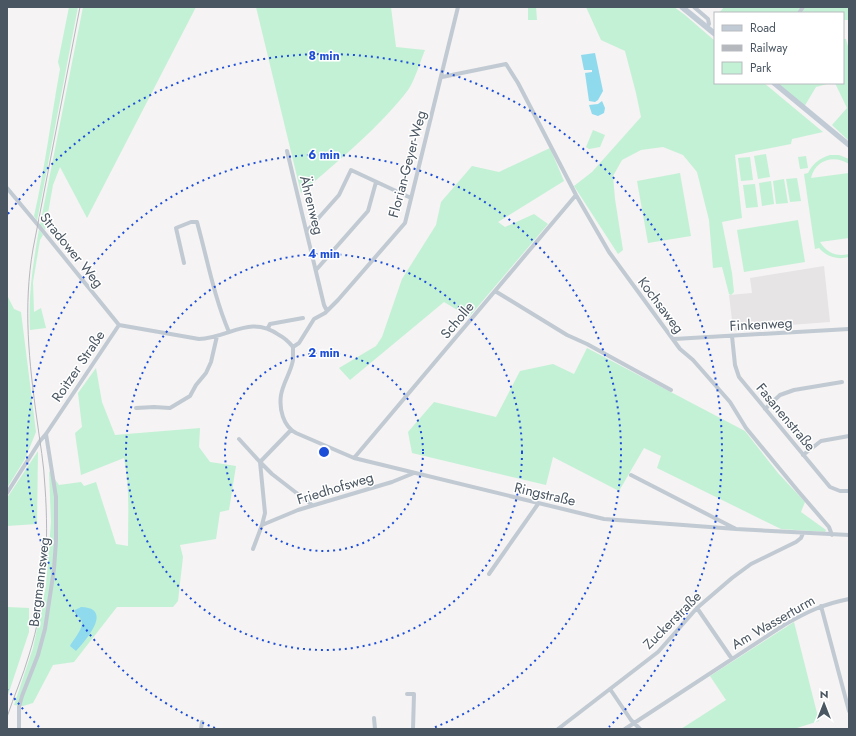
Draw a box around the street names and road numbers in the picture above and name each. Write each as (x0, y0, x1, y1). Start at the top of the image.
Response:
street label: Florian-Geyer-Weg (383, 108, 431, 220)
street label: Ährenweg (295, 173, 329, 237)
street label: Stradower Weg (35, 208, 109, 292)
street label: Kochsaweg (633, 273, 689, 337)
street label: Scholle (436, 297, 478, 343)
street label: Finkenweg (729, 312, 793, 336)
street label: Roitzer Straße (47, 326, 109, 406)
street label: Fasanenstraße (752, 379, 820, 455)
street label: Friedhofsweg (294, 467, 376, 509)
street label: Ringstraße (512, 477, 578, 511)
street label: Bergmannsweg (24, 536, 54, 628)
street label: Zuckerstraße (638, 586, 706, 654)
street label: Am Wasserturm (728, 590, 818, 654)

